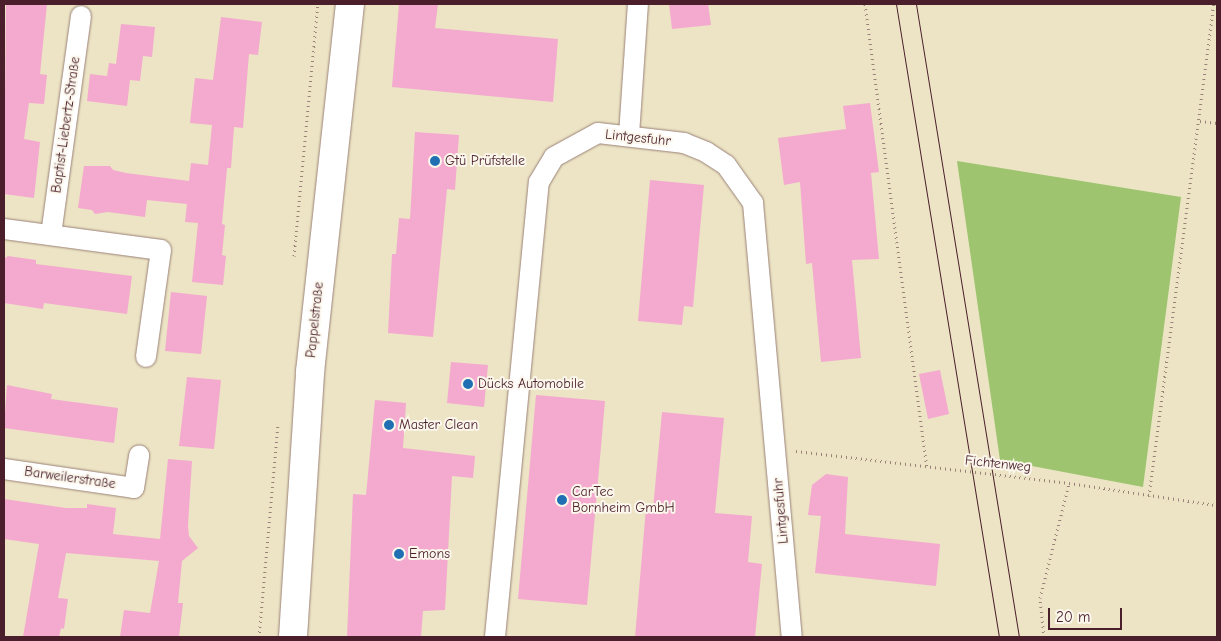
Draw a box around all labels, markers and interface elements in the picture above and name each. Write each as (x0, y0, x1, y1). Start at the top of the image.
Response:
street label: Baptist-Liebertz-Straße (48, 56, 84, 194)
street label: Lintgesfuhr (604, 126, 672, 150)
place label: Gtü Prüfstelle (445, 153, 525, 169)
marker: Gtü Prüfstelle (429, 155, 441, 167)
street label: Pappelstraße (303, 281, 327, 359)
place label: Dücks Automobile (478, 376, 584, 392)
marker: Dücks Automobile (462, 378, 474, 390)
place label: Master Clean (399, 417, 478, 433)
marker: Master Clean (383, 419, 395, 431)
street label: Fichtenweg (964, 452, 1032, 476)
street label: Barweilerstraße (23, 463, 117, 493)
street label: Lintgesfuhr (770, 477, 792, 545)
place label: CarTec Bornheim GmbH (572, 484, 675, 516)
marker: CarTec Bornheim GmbH (556, 494, 568, 506)
place label: Emons (409, 546, 450, 562)
marker: Emons (393, 548, 405, 560)
scale bar (1051, 598, 1125, 630)
text: 20 m (1056, 608, 1090, 626)

